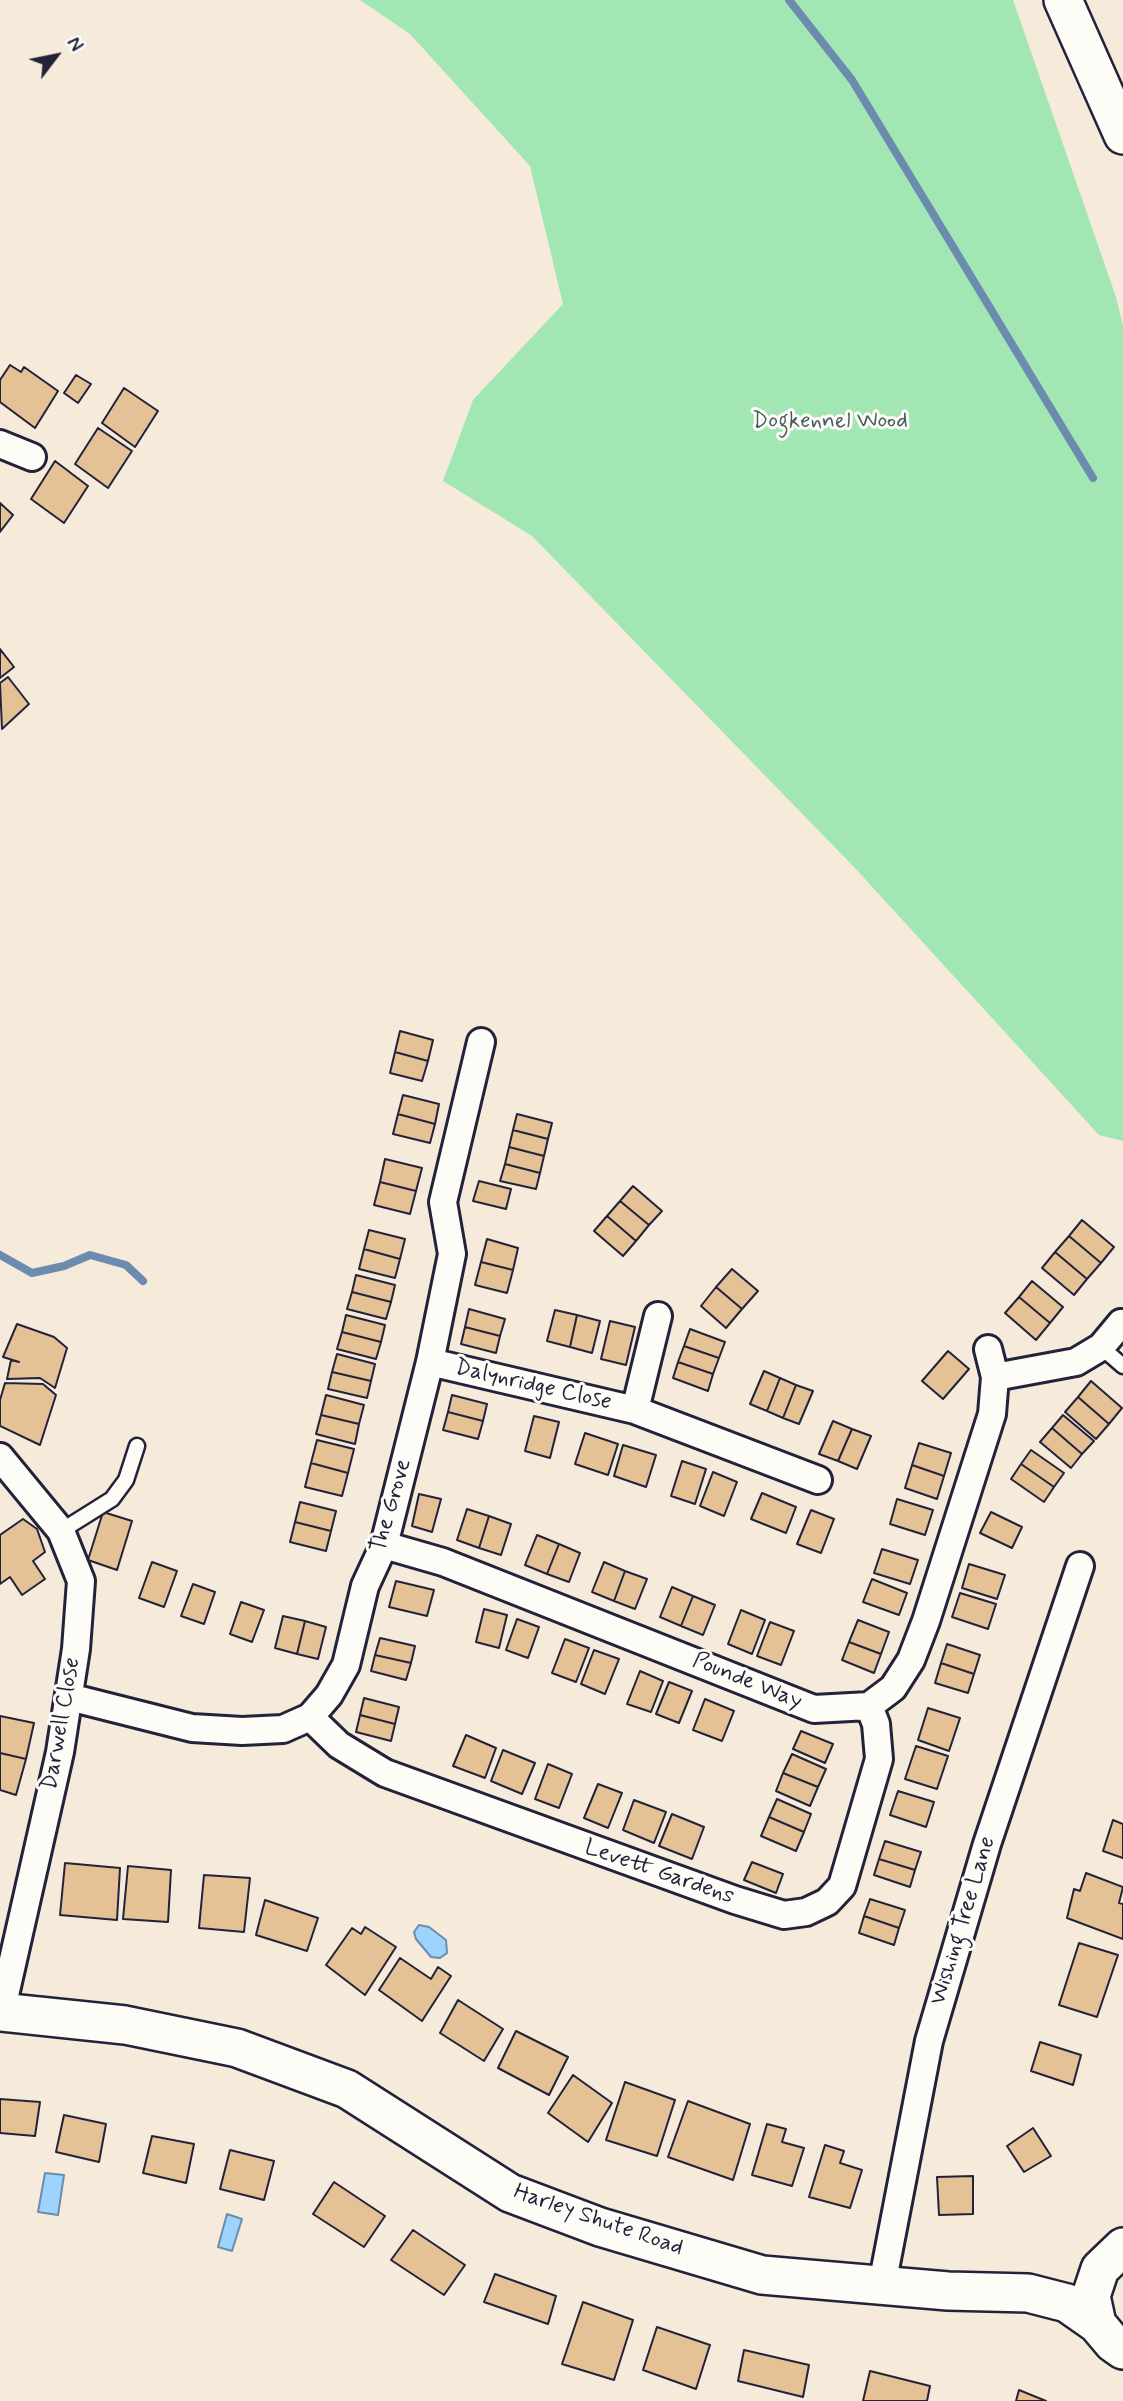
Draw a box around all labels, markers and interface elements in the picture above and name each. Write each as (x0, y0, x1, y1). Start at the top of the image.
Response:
north arrow (21, 21, 91, 91)
text: N (60, 33, 88, 57)
park label: Dogkennel Wood (752, 408, 908, 436)
street label: Dalynridge Close (452, 1355, 614, 1417)
street label: The Grove (365, 1456, 419, 1556)
street label: Pounde Way (688, 1648, 806, 1716)
street label: Darwell Close (37, 1655, 87, 1793)
street label: Wishing Tree Lane (925, 1833, 1003, 2009)
street label: Levett Gardens (581, 1835, 737, 1911)
street label: Harley Shute Road (510, 2179, 686, 2263)

